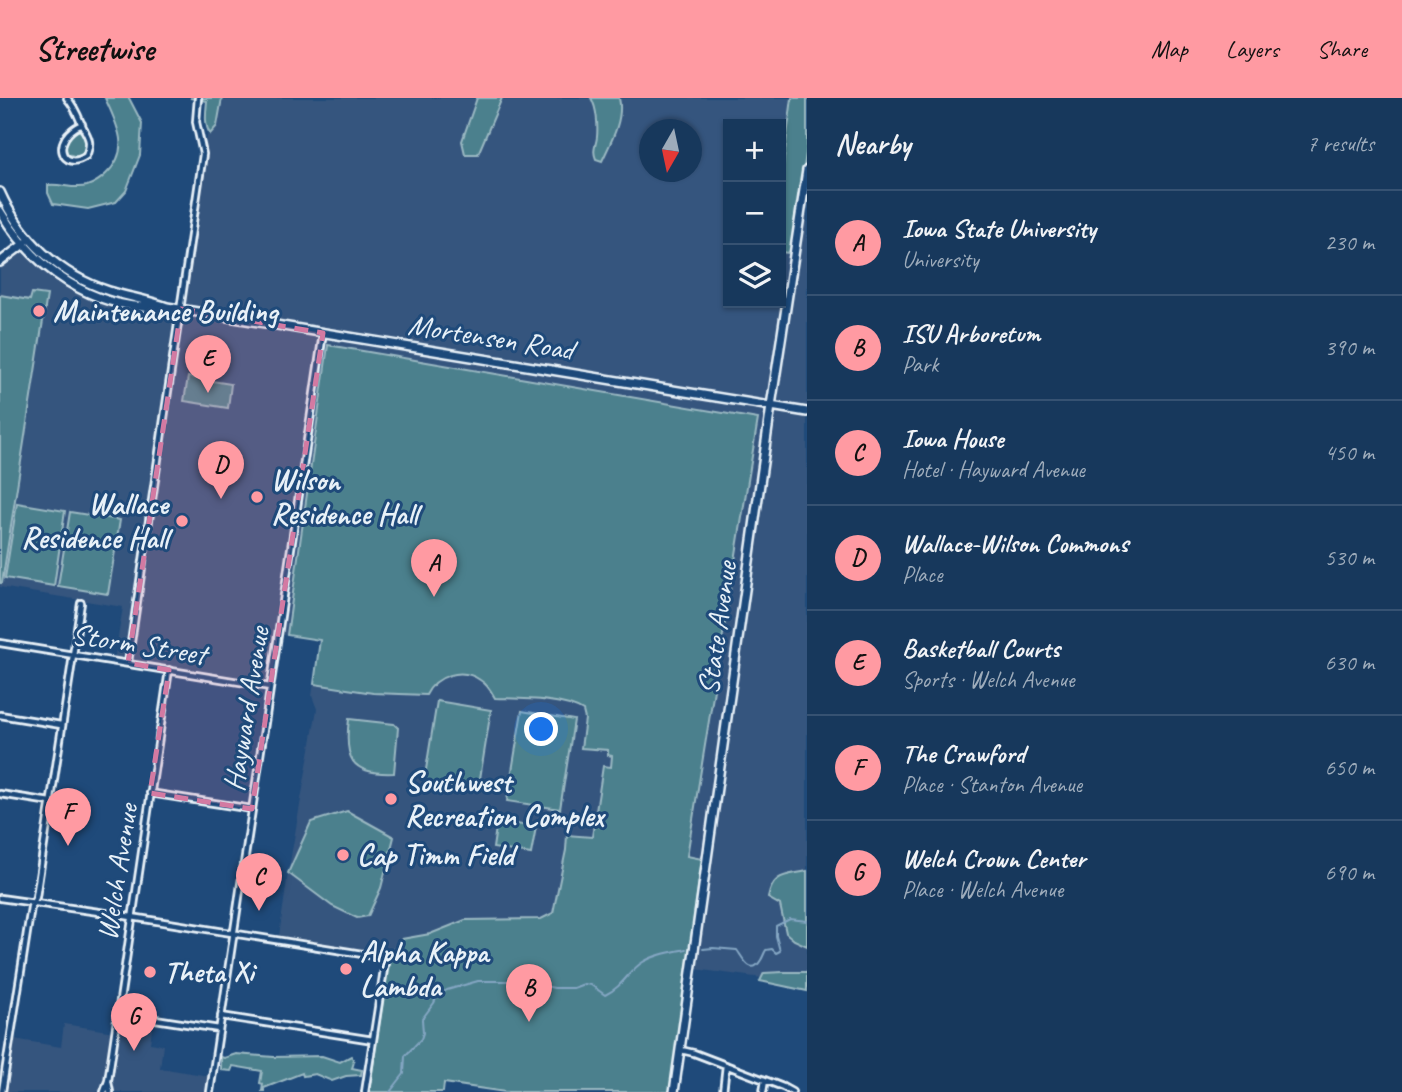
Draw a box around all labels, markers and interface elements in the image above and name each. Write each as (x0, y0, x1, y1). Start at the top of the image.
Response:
text: Streetwise (35, 28, 154, 70)
text: Map (1151, 34, 1188, 64)
text: Layers (1226, 34, 1279, 64)
text: Share (1317, 34, 1367, 64)
north arrow (639, 119, 702, 182)
map controls (723, 119, 786, 308)
button: + (723, 119, 786, 182)
text: Nearby (835, 125, 911, 163)
text: 7 results (1307, 129, 1374, 158)
button: − (723, 182, 786, 245)
text: Iowa State University (902, 212, 1096, 245)
text: A (852, 228, 864, 257)
text: 230 m (1325, 228, 1374, 257)
button: layers (723, 245, 786, 308)
text: University (902, 245, 979, 274)
place label: Maintenance Building (53, 292, 280, 330)
marker: Maintenance Building (31, 303, 47, 319)
street label: Mortensen Road (405, 305, 581, 369)
text: ISU Arboretum (902, 317, 1040, 350)
text: B (852, 333, 864, 362)
text: 390 m (1325, 333, 1374, 362)
pin: E (185, 335, 231, 393)
text: Park (902, 350, 938, 379)
text: Iowa House (902, 422, 1004, 455)
text: C (853, 438, 863, 467)
text: 450 m (1325, 438, 1374, 467)
pin: D (198, 441, 244, 499)
text: Hotel · Hayward Avenue (902, 455, 1085, 484)
place label: Wilson Residence Hall (271, 461, 423, 533)
place label: Wallace Residence Hall (21, 485, 174, 557)
marker: Wilson Residence Hall (249, 489, 265, 505)
marker: Wallace Residence Hall (174, 513, 190, 529)
text: Wallace-Wilson Commons (902, 527, 1128, 560)
pin: A (411, 539, 457, 597)
text: D (851, 543, 865, 572)
text: 530 m (1325, 543, 1374, 572)
street label: State Avenue (689, 557, 745, 697)
text: Place (902, 560, 942, 589)
street label: Storm Street (69, 615, 213, 674)
street label: Hayward Avenue (214, 622, 278, 794)
text: Basketball Courts (902, 632, 1060, 665)
text: E (852, 648, 864, 677)
text: 630 m (1325, 648, 1374, 677)
text: Sports · Welch Avenue (902, 665, 1074, 694)
your location (524, 712, 558, 746)
text: The Crawford (902, 737, 1025, 770)
text: F (853, 753, 863, 782)
text: 650 m (1325, 753, 1374, 782)
place label: Southwest Recreation Complex (405, 763, 606, 835)
text: Place · Stanton Avenue (902, 770, 1082, 799)
pin: F (45, 788, 91, 846)
marker: Southwest Recreation Complex (383, 791, 399, 807)
street label: Welch Avenue (87, 799, 147, 943)
place label: Cap Timm Field (357, 836, 518, 874)
text: Welch Crown Center (902, 842, 1085, 875)
marker: Cap Timm Field (335, 847, 351, 863)
pin: C (236, 853, 282, 911)
text: G (852, 858, 864, 887)
text: 690 m (1325, 858, 1374, 887)
text: Place · Welch Avenue (902, 875, 1063, 904)
place label: Alpha Kappa Lambda (360, 933, 491, 1005)
place label: Theta Xi (164, 953, 258, 991)
marker: Alpha Kappa Lambda (338, 961, 354, 977)
marker: Theta Xi (142, 964, 158, 980)
pin: B (506, 964, 552, 1022)
pin: G (111, 993, 157, 1051)

